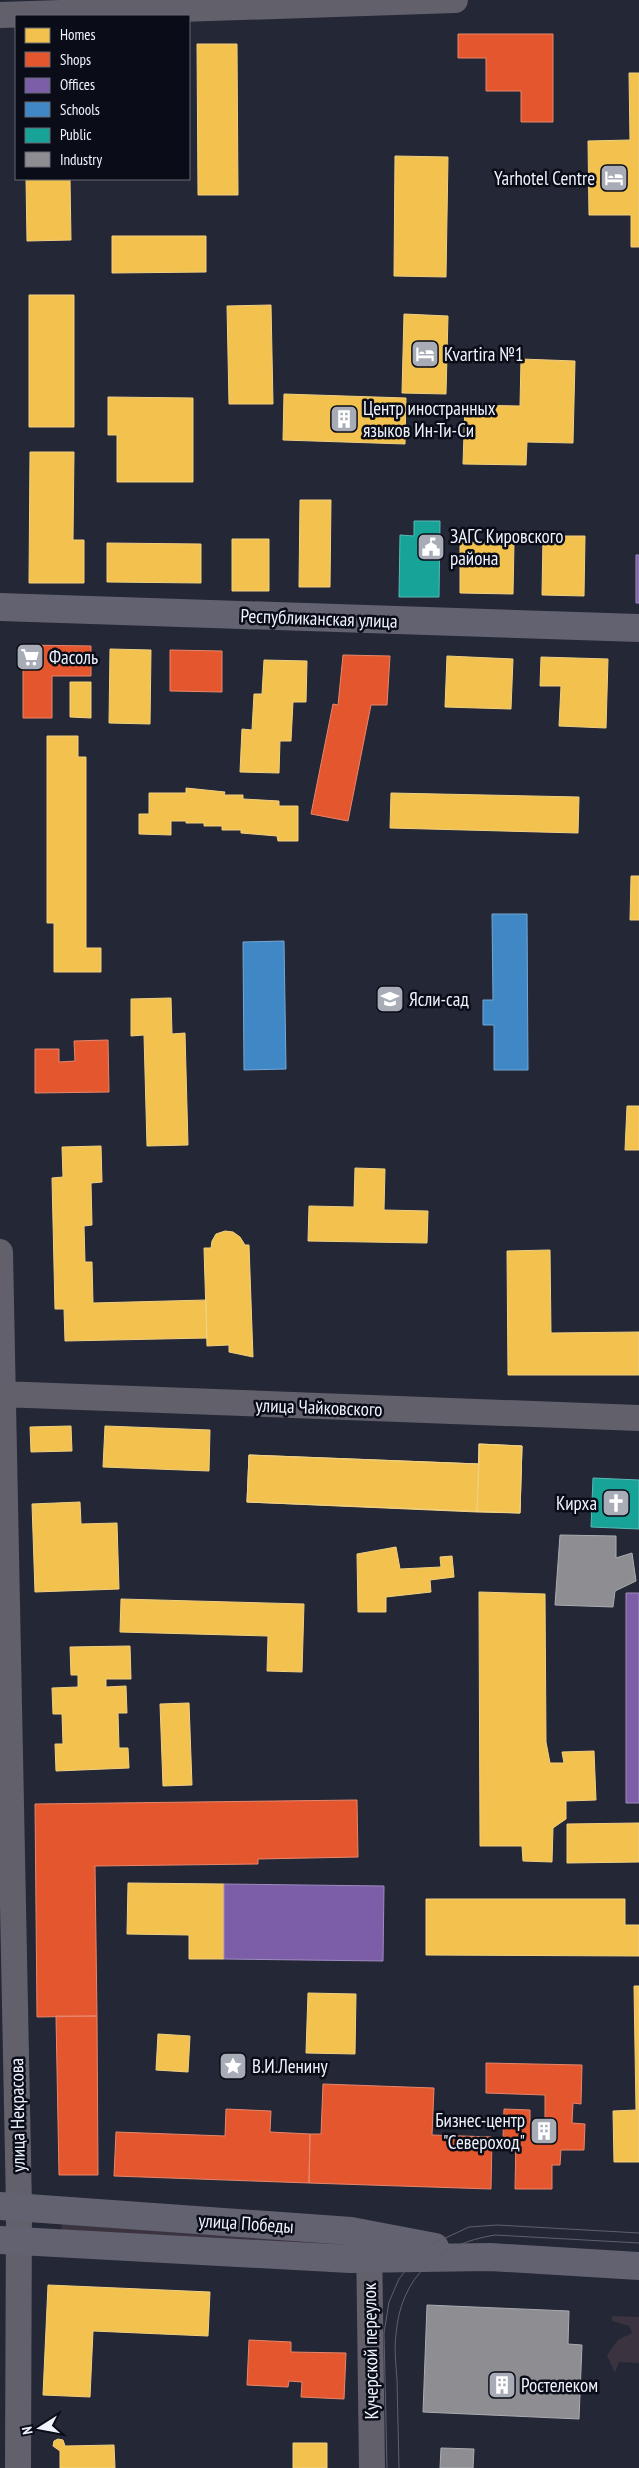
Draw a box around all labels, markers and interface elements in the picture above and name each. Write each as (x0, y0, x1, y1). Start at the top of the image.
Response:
legend (15, 15, 190, 180)
text: Homes (60, 25, 96, 44)
text: Shops (60, 50, 91, 69)
text: Offices (60, 75, 95, 94)
text: Schools (60, 100, 100, 119)
text: Public (60, 125, 92, 144)
text: Industry (60, 150, 102, 169)
hotel icon: Yarhotel Centre (599, 163, 629, 193)
place label: Yarhotel Centre (494, 166, 595, 190)
hotel icon: Kvartira №1 (410, 339, 440, 369)
place label: Kvartira №1 (444, 342, 524, 366)
place label: Центр иностранных языков Ин-Ти-Си (363, 396, 496, 442)
building icon: Центр иностранных языков Ин-Ти-Си (329, 404, 359, 434)
place label: ЗАГС Кировского района (450, 524, 563, 570)
public building icon: ЗАГС Кировского района (416, 532, 446, 562)
street label: Республиканская улица (240, 603, 398, 633)
supermarket icon: Фасоль (15, 642, 45, 672)
place label: Фасоль (49, 645, 98, 669)
school or university icon: Ясли-сад (375, 984, 405, 1014)
place label: Ясли-сад (409, 987, 469, 1011)
street label: улица Чайковского (255, 1393, 383, 1421)
church icon: Кирха (601, 1488, 631, 1518)
place label: Кирха (556, 1491, 597, 1515)
place icon: В.И.Ленину (218, 2051, 248, 2081)
place label: В.И.Ленину (252, 2054, 328, 2078)
street label: улица Некрасова (4, 2058, 30, 2172)
place label: Бизнес-центр "Североход" (435, 2108, 525, 2154)
building icon: Бизнес-центр "Североход" (529, 2116, 559, 2146)
street label: улица Победы (198, 2208, 294, 2238)
street label: Кучерской переулок (357, 2282, 383, 2420)
building icon: Ростелеком (487, 2370, 517, 2400)
place label: Ростелеком (521, 2373, 598, 2397)
north arrow (15, 2403, 65, 2453)
text: N (18, 2425, 37, 2436)

